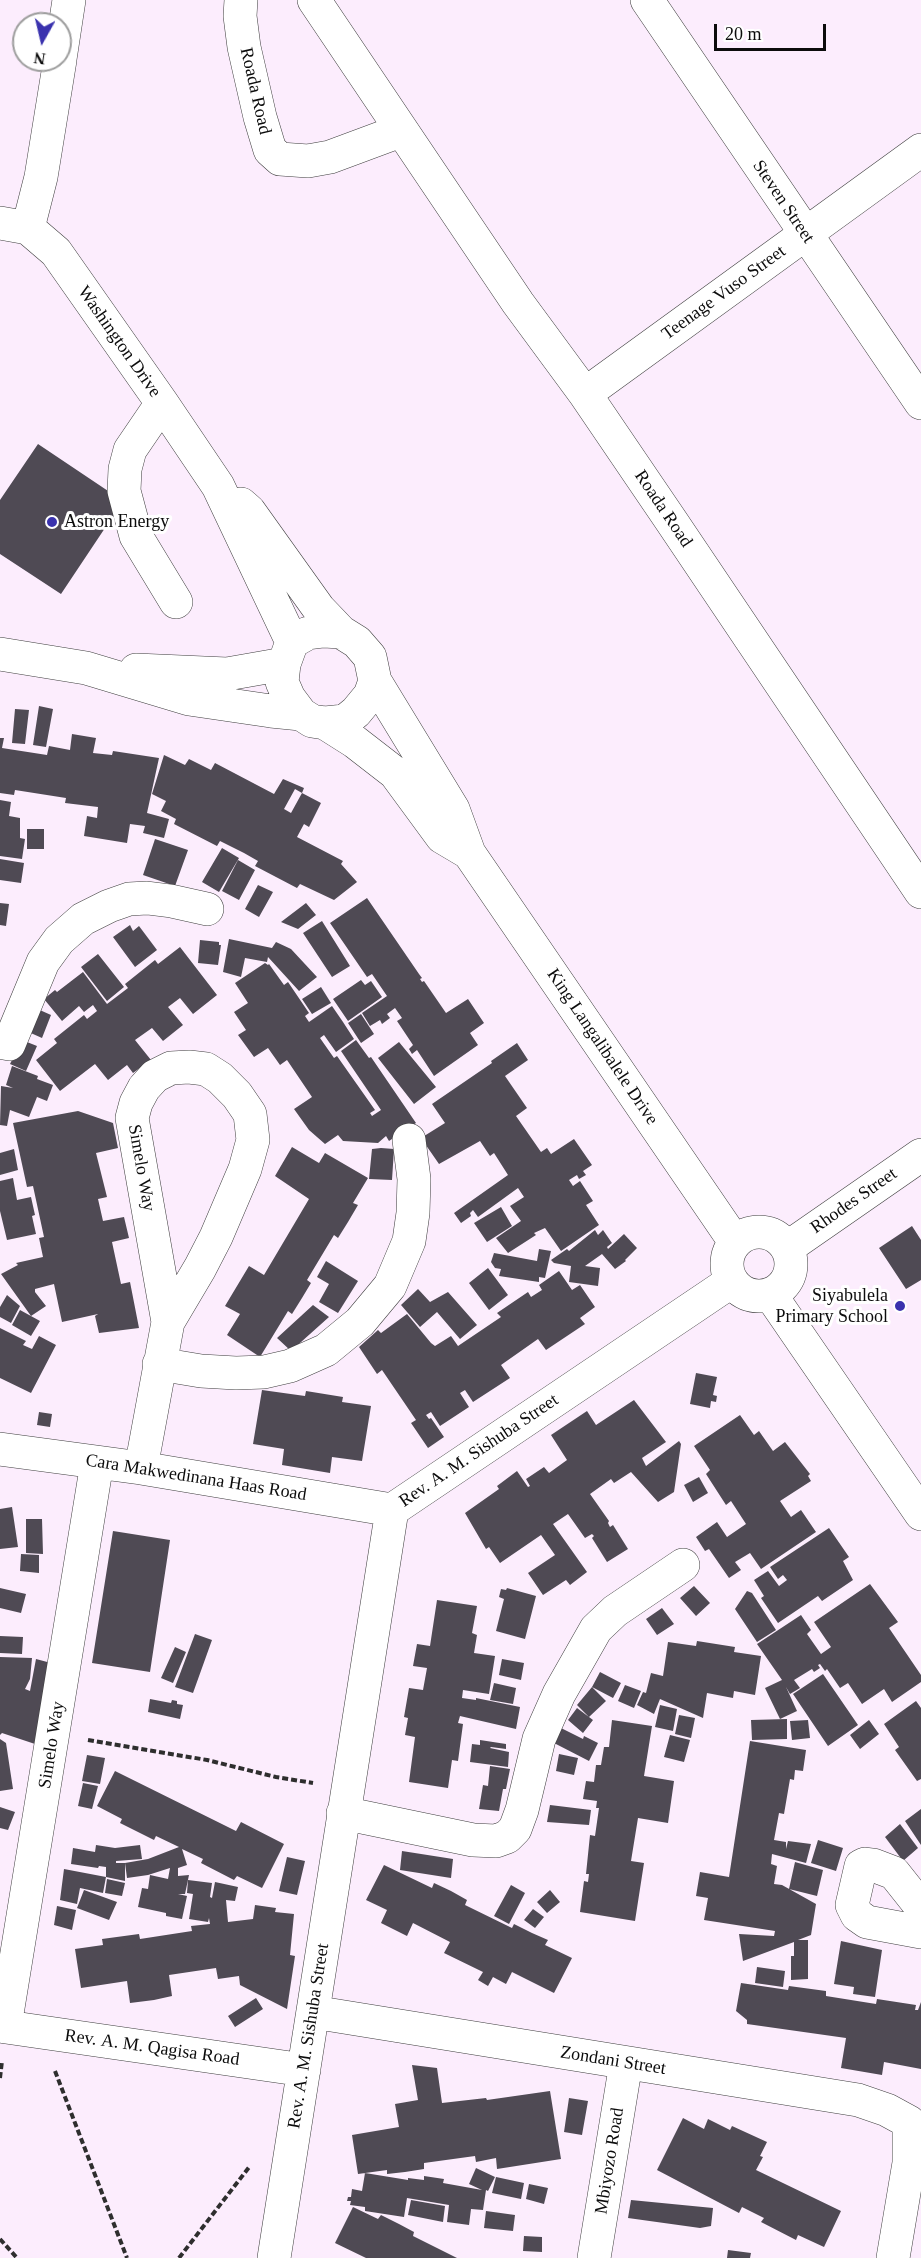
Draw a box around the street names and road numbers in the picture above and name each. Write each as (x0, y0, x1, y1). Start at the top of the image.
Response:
street label: Roada Road (235, 45, 275, 137)
street label: Steven Street (747, 156, 819, 248)
street label: Teenage Vuso Street (658, 241, 790, 345)
street label: Washington Drive (73, 282, 165, 402)
street label: Roada Road (629, 466, 697, 552)
street label: King Langalibalele Drive (542, 965, 662, 1129)
street label: Simelo Way (123, 1123, 159, 1213)
street label: Rhodes Street (807, 1163, 901, 1239)
street label: Rev. A. M. Sishuba Street (395, 1390, 563, 1512)
street label: Cara Makwedinana Haas Road (84, 1450, 308, 1506)
street label: Simelo Way (34, 1700, 70, 1790)
street label: Rev. A. M. Sishuba Street (284, 1942, 334, 2130)
street label: Rev. A. M. Qagisa Road (63, 2025, 241, 2071)
street label: Zondani Street (559, 2042, 667, 2080)
street label: Mbiyozo Road (591, 2106, 629, 2216)

